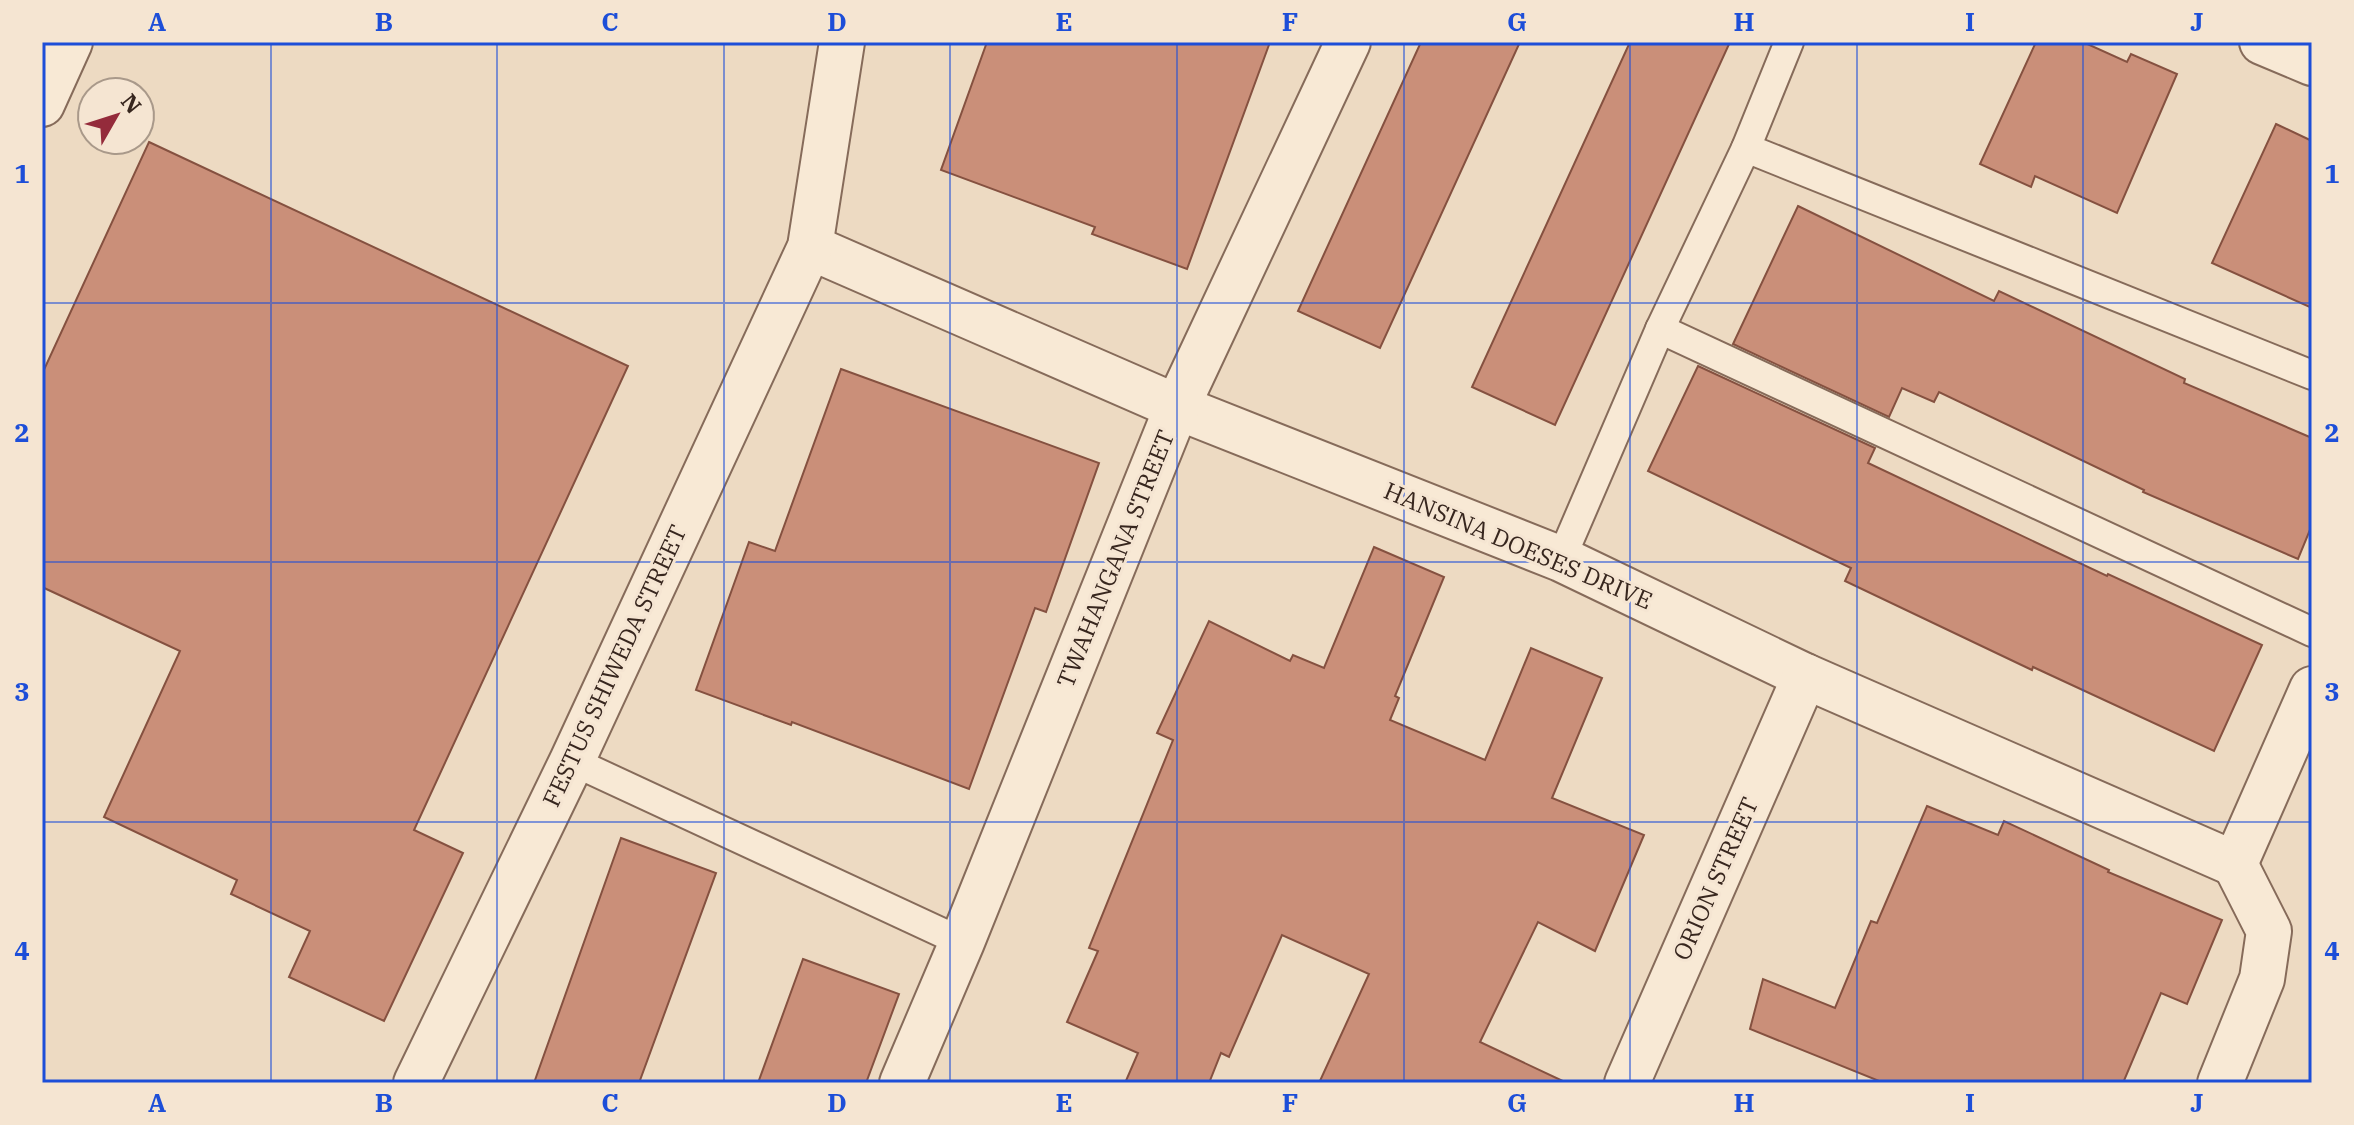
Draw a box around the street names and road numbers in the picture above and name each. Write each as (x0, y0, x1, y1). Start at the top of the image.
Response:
street label: TWAHANGANA STREET (1049, 425, 1181, 692)
street label: HANSINA DOESES DRIVE (1379, 474, 1657, 616)
street label: FESTUS SHIWEDA STREET (535, 519, 694, 812)
street label: ORION STREET (1665, 792, 1765, 965)

